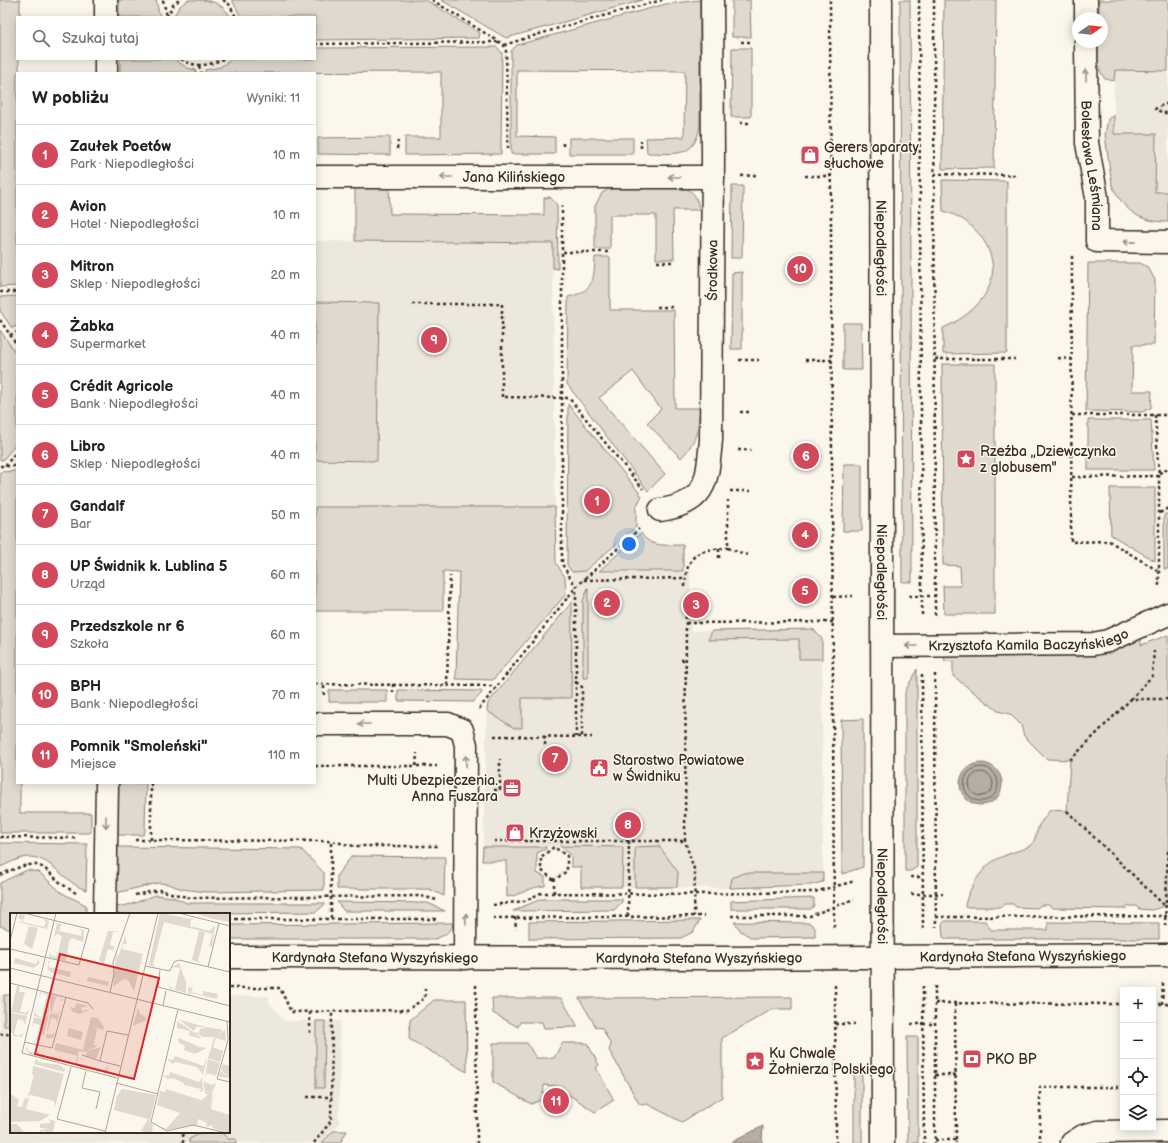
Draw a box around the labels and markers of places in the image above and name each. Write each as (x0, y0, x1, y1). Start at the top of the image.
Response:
place label: Gerers aparaty słuchowe (824, 139, 920, 172)
shop icon: Gerers aparaty słuchowe (799, 144, 821, 166)
pin: 10 (787, 254, 813, 284)
pin: 9 (421, 325, 447, 355)
pin: 6 (793, 441, 819, 471)
place label: Rzeźba ,,Dziewczynka z globusem" (980, 443, 1116, 476)
place icon: Rzeźba ,,Dziewczynka z globusem" (955, 448, 977, 470)
pin: 1 (584, 486, 610, 516)
pin: 4 (792, 520, 818, 550)
pin: 5 (792, 576, 818, 606)
pin: 2 (594, 588, 620, 618)
pin: 3 (683, 590, 709, 620)
pin: 7 (542, 744, 568, 774)
place label: Starostwo Powiatowe w Świdniku (613, 752, 744, 785)
public building icon: Starostwo Powiatowe w Świdniku (588, 757, 610, 779)
place label: Multi Ubezpieczenia. Anna Fuszara (367, 772, 498, 805)
office icon: Multi Ubezpieczenia. Anna Fuszara (501, 777, 523, 799)
pin: 8 (615, 810, 641, 840)
shop icon: Krzyżowski (504, 822, 526, 844)
place label: Krzyżowski (529, 825, 597, 842)
place label: Ku Chwale Żołnierza Polskiego (768, 1045, 894, 1078)
bank icon: PKO BP (961, 1048, 983, 1070)
place icon: Ku Chwale Żołnierza Polskiego (744, 1050, 766, 1072)
place label: PKO BP (986, 1051, 1037, 1068)
pin: 11 (543, 1086, 569, 1116)

